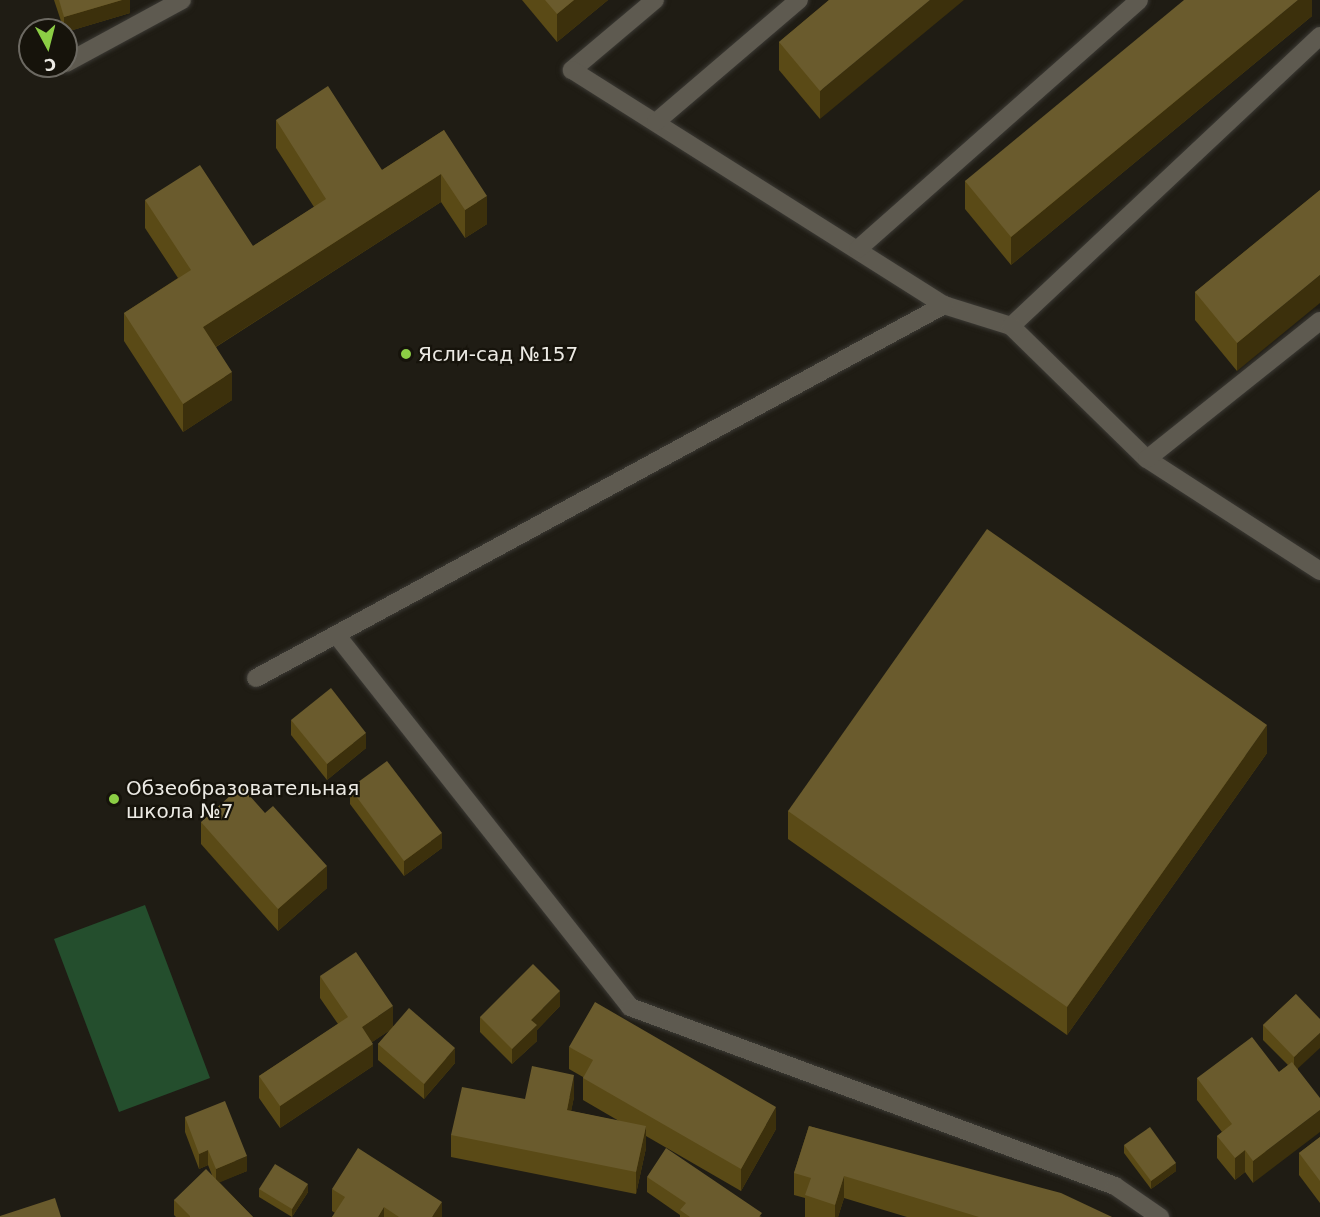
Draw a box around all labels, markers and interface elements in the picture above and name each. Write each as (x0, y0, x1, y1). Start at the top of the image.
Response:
north arrow (18, 18, 78, 78)
text: С (43, 54, 57, 75)
place label: Ясли-сад №157 (418, 342, 578, 366)
marker: Ясли-сад №157 (399, 347, 413, 361)
place label: Обзеобразовательная школа №7 (126, 776, 359, 823)
marker: Обзеобразовательная школа №7 (107, 792, 121, 806)

